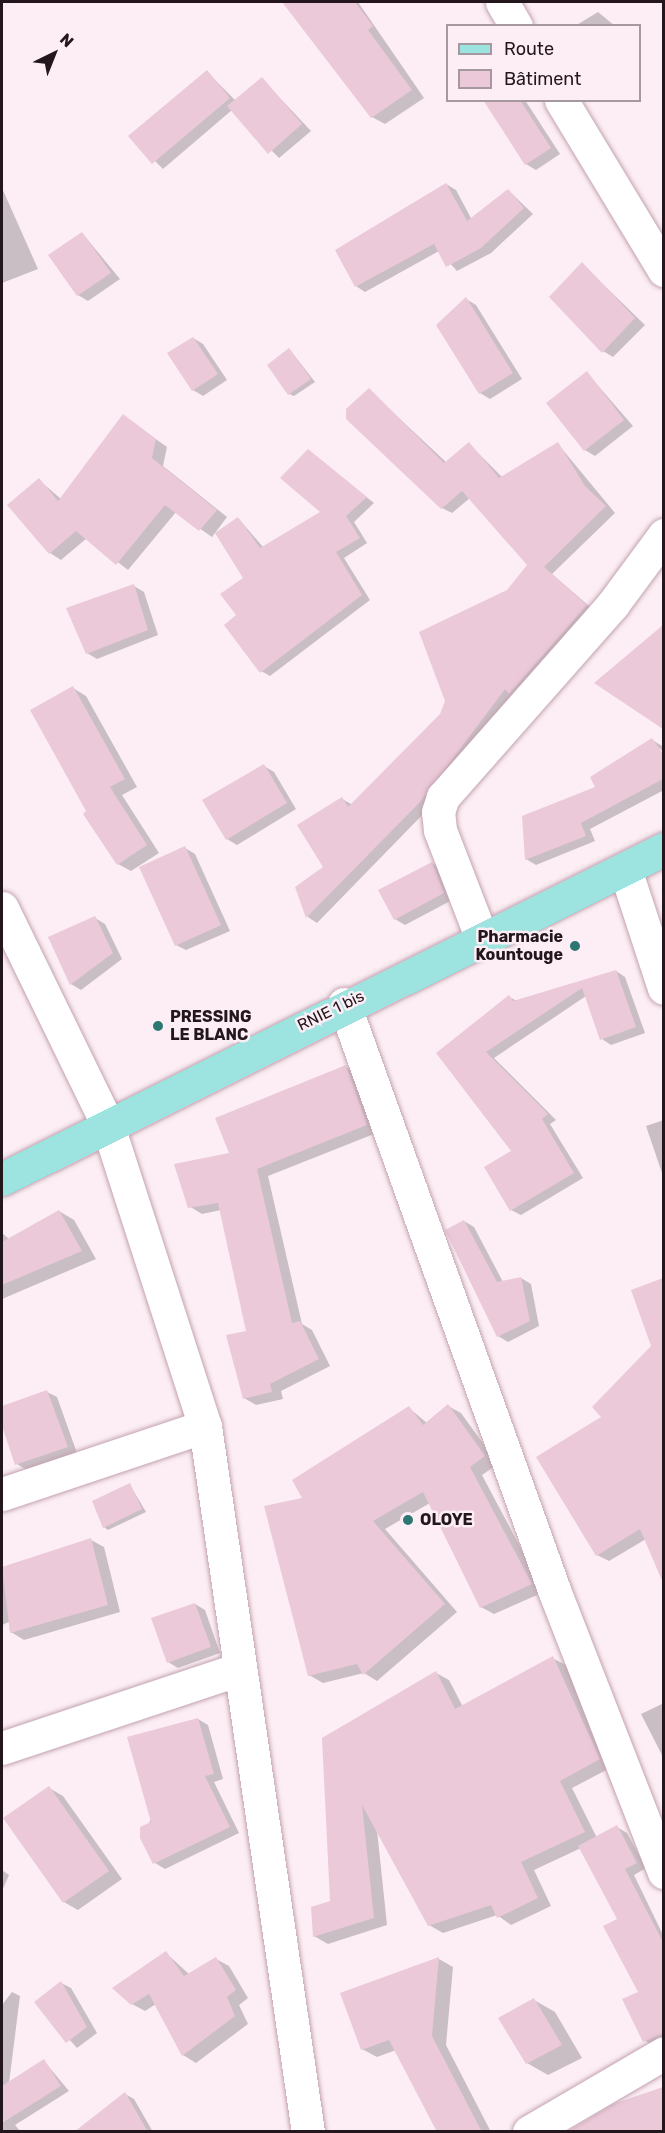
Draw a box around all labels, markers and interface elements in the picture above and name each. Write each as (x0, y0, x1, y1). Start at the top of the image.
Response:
north arrow (24, 24, 84, 84)
legend (446, 24, 641, 102)
text: N (56, 30, 77, 51)
text: Route (504, 38, 554, 60)
text: Bâtiment (504, 68, 581, 90)
place label: Pharmacie Kountouge (475, 927, 563, 965)
marker: Pharmacie Kountouge (568, 939, 582, 953)
street label: RNIE 1 bis (294, 987, 368, 1035)
place label: PRESSING LE BLANC (170, 1007, 252, 1045)
marker: PRESSING LE BLANC (151, 1019, 165, 1033)
place label: OLOYE (420, 1510, 473, 1530)
marker: OLOYE (401, 1513, 415, 1527)

